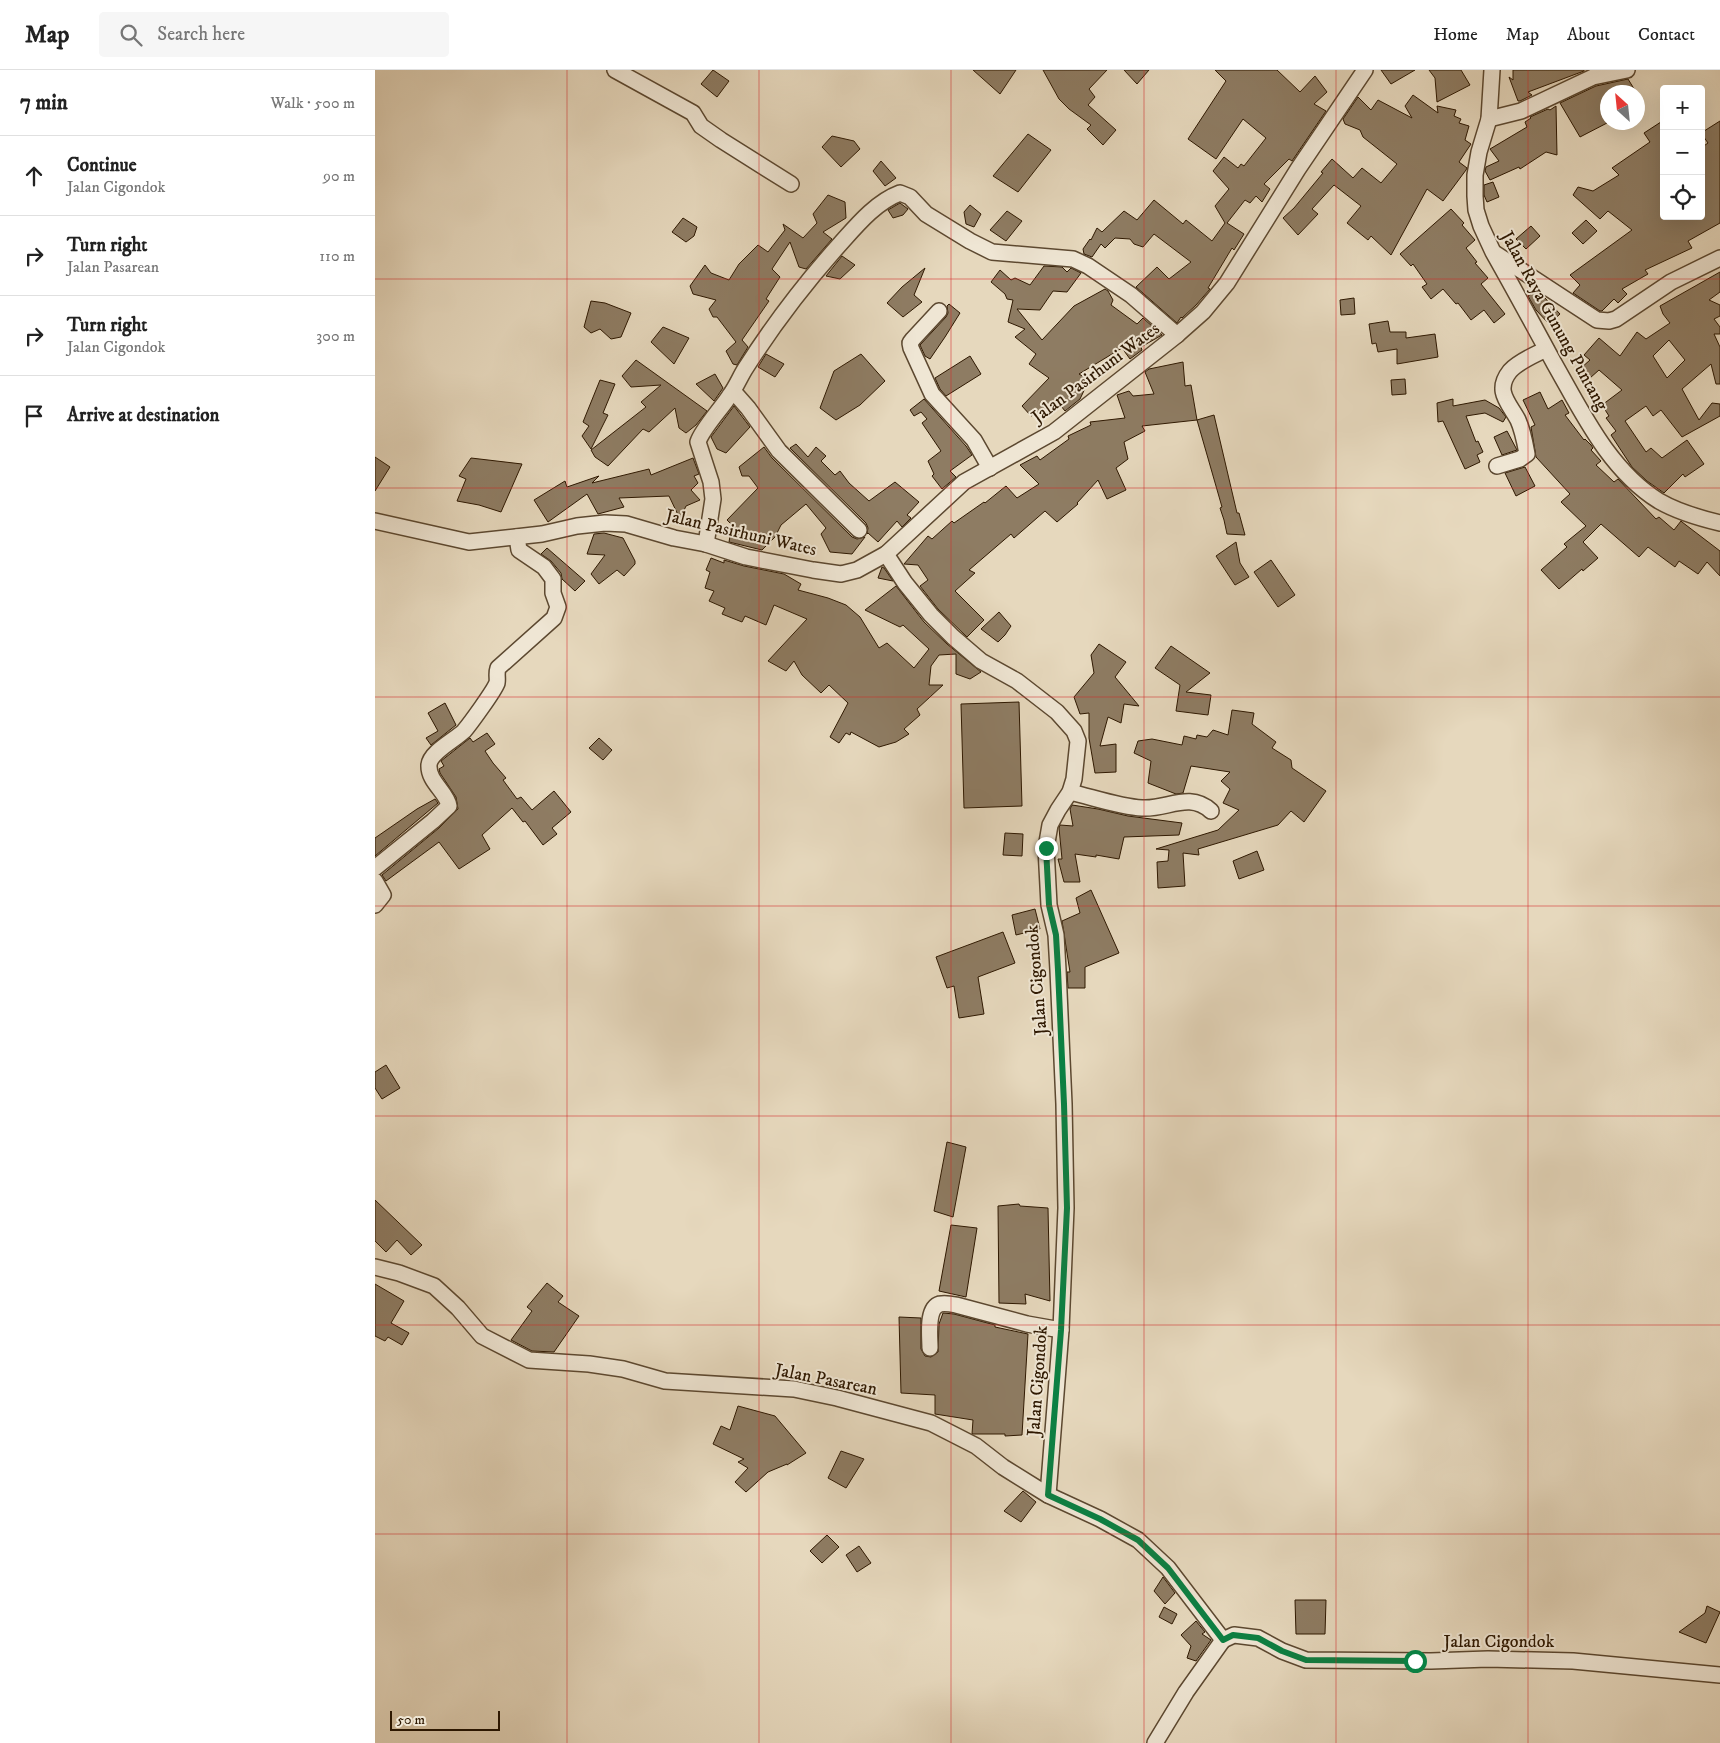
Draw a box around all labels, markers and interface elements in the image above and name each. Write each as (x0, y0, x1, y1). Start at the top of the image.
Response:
search box (99, 12, 449, 57)
text: Map (25, 20, 69, 50)
icon: search (117, 21, 145, 49)
text: Search here (157, 23, 245, 46)
text: Home (1433, 24, 1478, 46)
text: Map (1506, 24, 1539, 46)
text: About (1567, 24, 1610, 46)
text: Contact (1638, 24, 1695, 46)
north arrow (1600, 85, 1645, 130)
map controls (1660, 85, 1705, 220)
button: + (1660, 85, 1705, 130)
text: 7 min (20, 90, 68, 116)
text: Walk · 500 m (270, 93, 355, 113)
button: − (1660, 130, 1705, 175)
text: Continue (67, 154, 137, 177)
icon: ahead (20, 162, 48, 190)
text: 90 m (323, 166, 355, 186)
button: locate (1660, 175, 1705, 220)
text: Jalan Cigondok (67, 177, 165, 197)
street label: Jalan Raya Gunung Puntang (1495, 226, 1613, 415)
text: Turn right (67, 234, 147, 257)
icon: right (20, 242, 48, 270)
text: 110 m (319, 246, 355, 266)
text: Jalan Pasarean (67, 257, 159, 277)
text: Turn right (67, 314, 147, 337)
street label: Jalan Pasirhuni Wates (1026, 318, 1164, 429)
icon: right (20, 322, 48, 350)
text: 300 m (316, 326, 355, 346)
text: Jalan Cigondok (67, 337, 165, 357)
icon: arrive (20, 402, 48, 430)
text: Arrive at destination (67, 404, 219, 427)
street label: Jalan Pasirhuni Wates (661, 504, 819, 561)
route end (1035, 837, 1058, 860)
street label: Jalan Cigondok (1021, 924, 1053, 1038)
street label: Jalan Cigondok (1023, 1325, 1053, 1439)
street label: Jalan Pasarean (771, 1359, 880, 1401)
street label: Jalan Cigondok (1442, 1631, 1554, 1653)
route start (1404, 1650, 1427, 1673)
scale bar (390, 1708, 500, 1731)
text: 50 m (397, 1711, 425, 1729)

